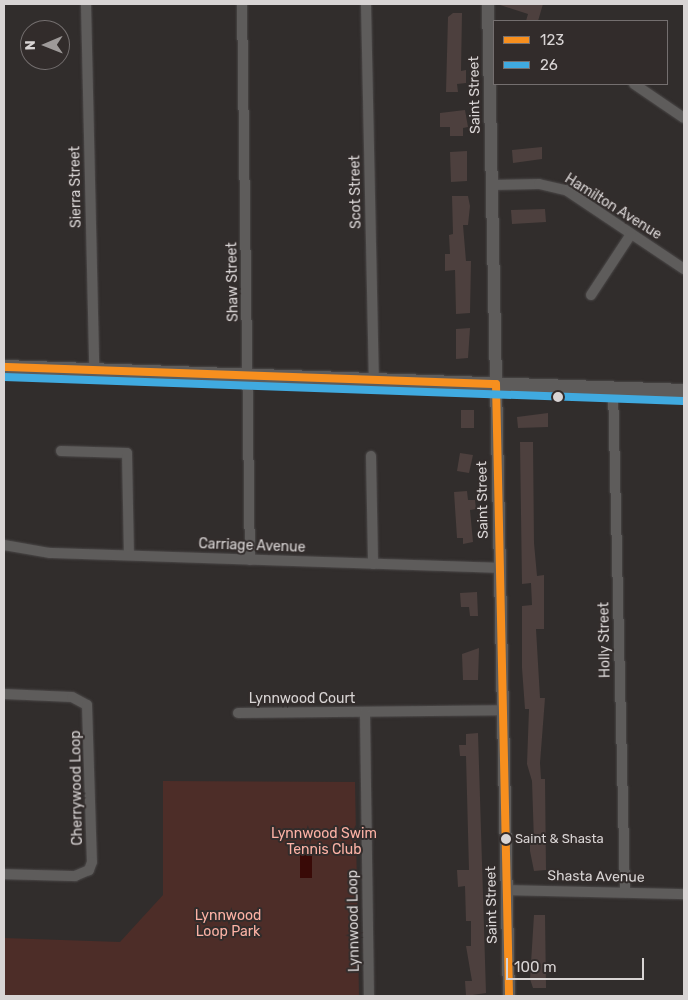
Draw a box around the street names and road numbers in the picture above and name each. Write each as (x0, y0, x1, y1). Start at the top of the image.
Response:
street label: Saint Street (466, 56, 484, 134)
street label: Sierra Street (67, 146, 85, 228)
street label: Scot Street (347, 155, 365, 229)
street label: Hamilton Avenue (561, 170, 665, 244)
street label: Shaw Street (224, 242, 242, 322)
street label: Saint Street (474, 461, 492, 539)
street label: Carriage Avenue (198, 536, 306, 556)
street label: Holly Street (596, 602, 614, 678)
street label: Lynnwood Court (249, 691, 355, 707)
street label: Cherrywood Loop (68, 730, 86, 846)
street label: Saint Street (483, 866, 501, 944)
street label: Shasta Avenue (547, 868, 645, 886)
street label: Lynnwood Loop (345, 870, 363, 972)

